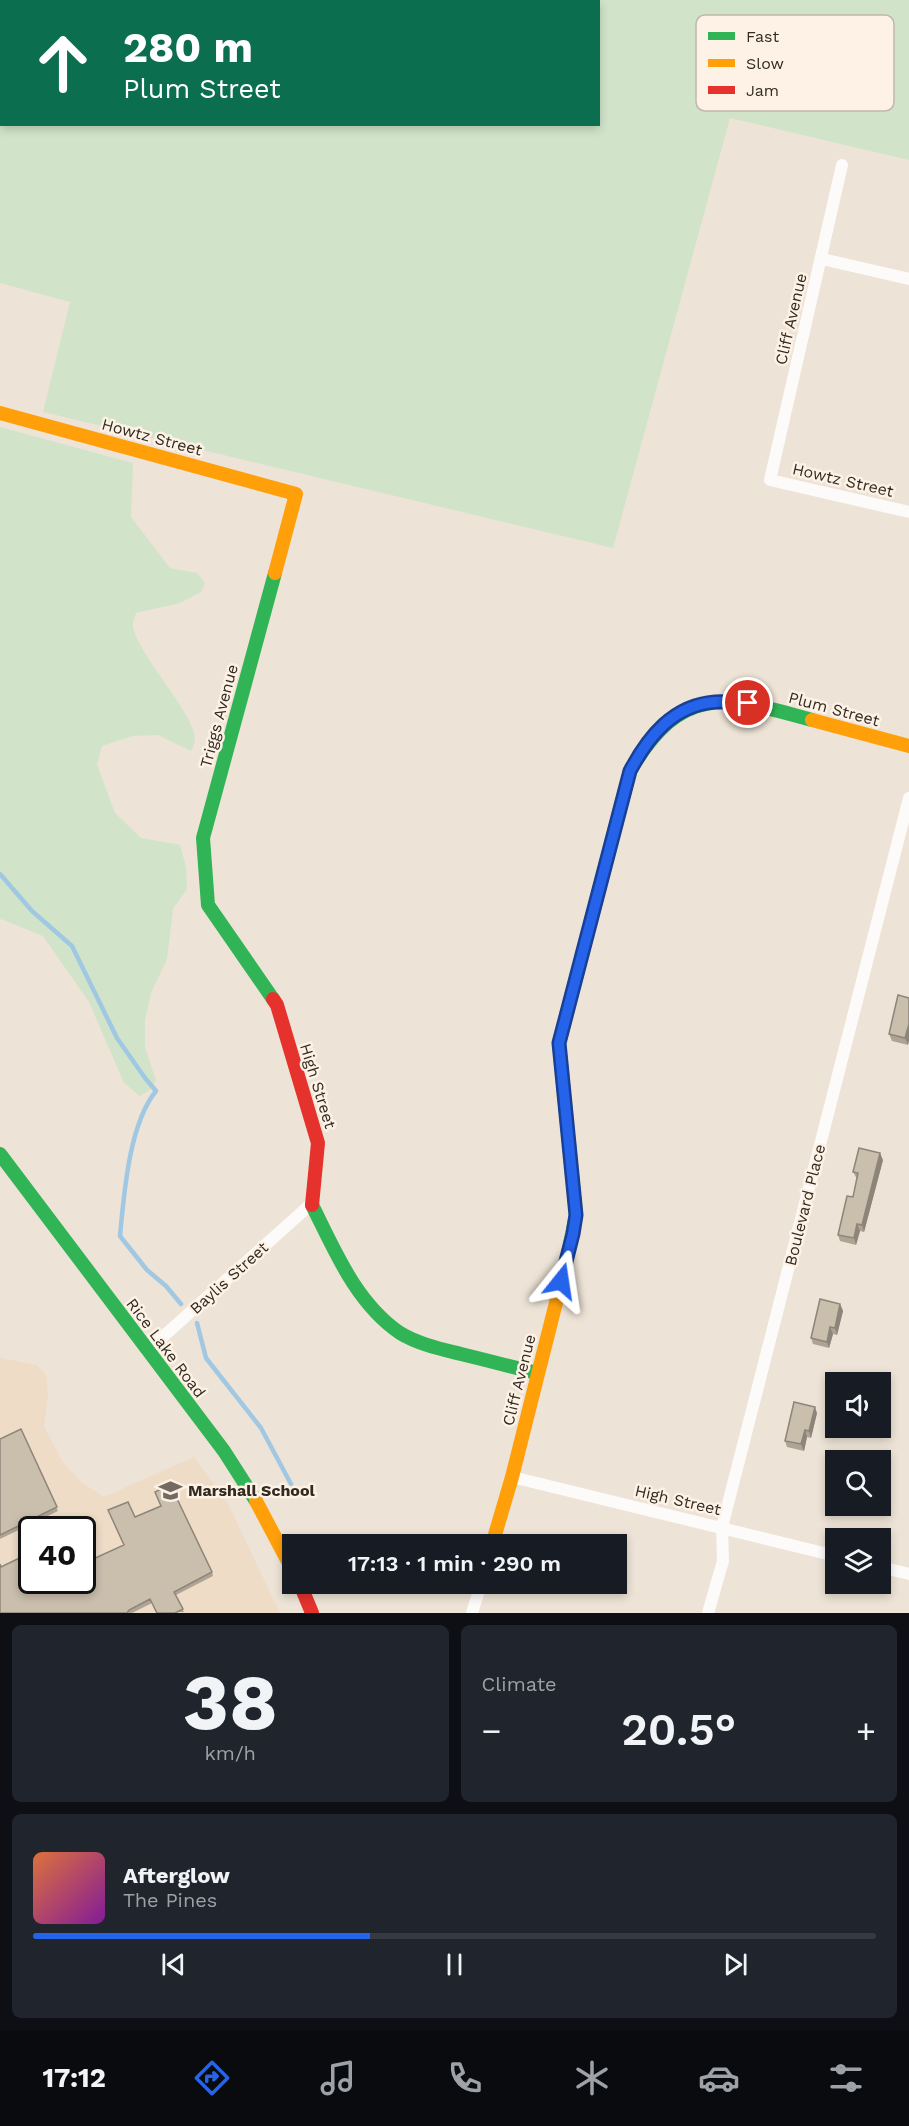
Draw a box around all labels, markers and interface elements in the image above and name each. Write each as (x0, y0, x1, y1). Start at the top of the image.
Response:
legend (696, 15, 894, 111)
text: 280 m (123, 23, 253, 72)
icon: ahead (24, 24, 102, 102)
text: Fast (746, 27, 779, 46)
text: Slow (746, 54, 784, 73)
text: Plum Street (123, 73, 281, 105)
text: Jam (746, 81, 779, 100)
street label: Cliff Avenue (771, 271, 811, 367)
street label: Howtz Street (100, 414, 205, 460)
street label: Howtz Street (791, 459, 896, 501)
street label: Triggs Avenue (196, 662, 242, 770)
pin (722, 677, 773, 728)
icon: arrive (731, 686, 764, 719)
street label: Plum Street (786, 688, 882, 730)
street label: High Street (296, 1041, 340, 1131)
street label: Boulevard Place (781, 1142, 829, 1268)
street label: Baylis Street (186, 1238, 272, 1318)
position arrow (529, 1249, 593, 1313)
street label: Rice Lake Road (122, 1295, 210, 1401)
street label: Cliff Avenue (498, 1332, 540, 1428)
map controls (825, 1372, 891, 1594)
button: sound (825, 1372, 891, 1438)
button: search (825, 1450, 891, 1516)
school or university icon: Marshall School (157, 1477, 183, 1503)
place label: Marshall School (188, 1481, 316, 1500)
street label: High Street (633, 1481, 723, 1519)
speed limit sign: 40 (18, 1516, 96, 1594)
button: layers (825, 1528, 891, 1594)
text: 17:13 · 1 min · 290 m (348, 1551, 561, 1576)
text: 38 (183, 1656, 278, 1748)
text: Climate (482, 1672, 557, 1696)
text: 20.5° (621, 1703, 736, 1756)
text: − (482, 1711, 501, 1750)
text: + (856, 1711, 876, 1750)
text: km/h (204, 1741, 256, 1765)
text: Afterglow (123, 1863, 230, 1888)
text: The Pines (123, 1888, 217, 1912)
icon: previous (157, 1948, 190, 1981)
icon: pause (438, 1948, 471, 1981)
icon: next (719, 1948, 752, 1981)
icon: directions (191, 2057, 233, 2099)
icon: music (317, 2057, 359, 2099)
icon: phone (444, 2057, 486, 2099)
icon: climate (571, 2057, 613, 2099)
icon: car (698, 2057, 740, 2099)
icon: filters (825, 2057, 867, 2099)
text: 17:12 (42, 2062, 106, 2094)

